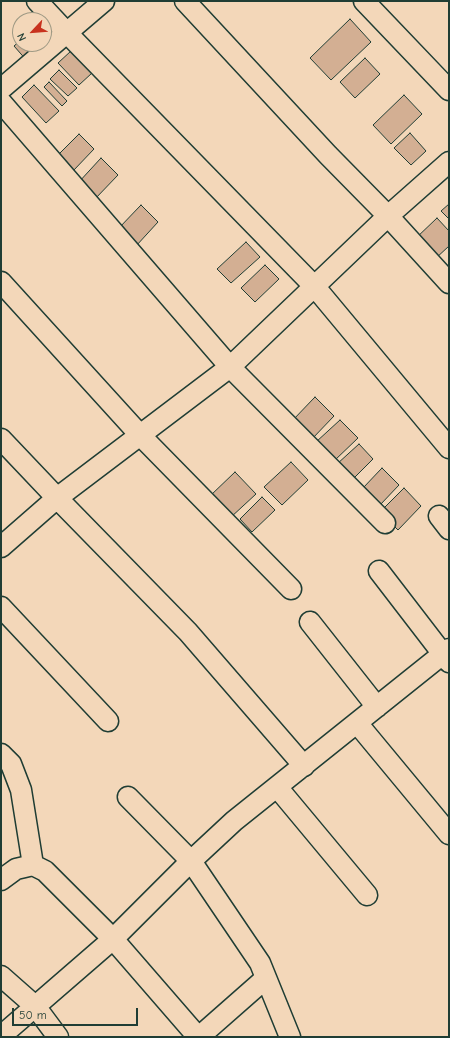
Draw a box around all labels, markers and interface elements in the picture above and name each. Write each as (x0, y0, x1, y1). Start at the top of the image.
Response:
north arrow (12, 12, 52, 52)
text: N (14, 31, 29, 43)
scale bar (14, 1000, 140, 1026)
text: 50 m (19, 1008, 47, 1022)

